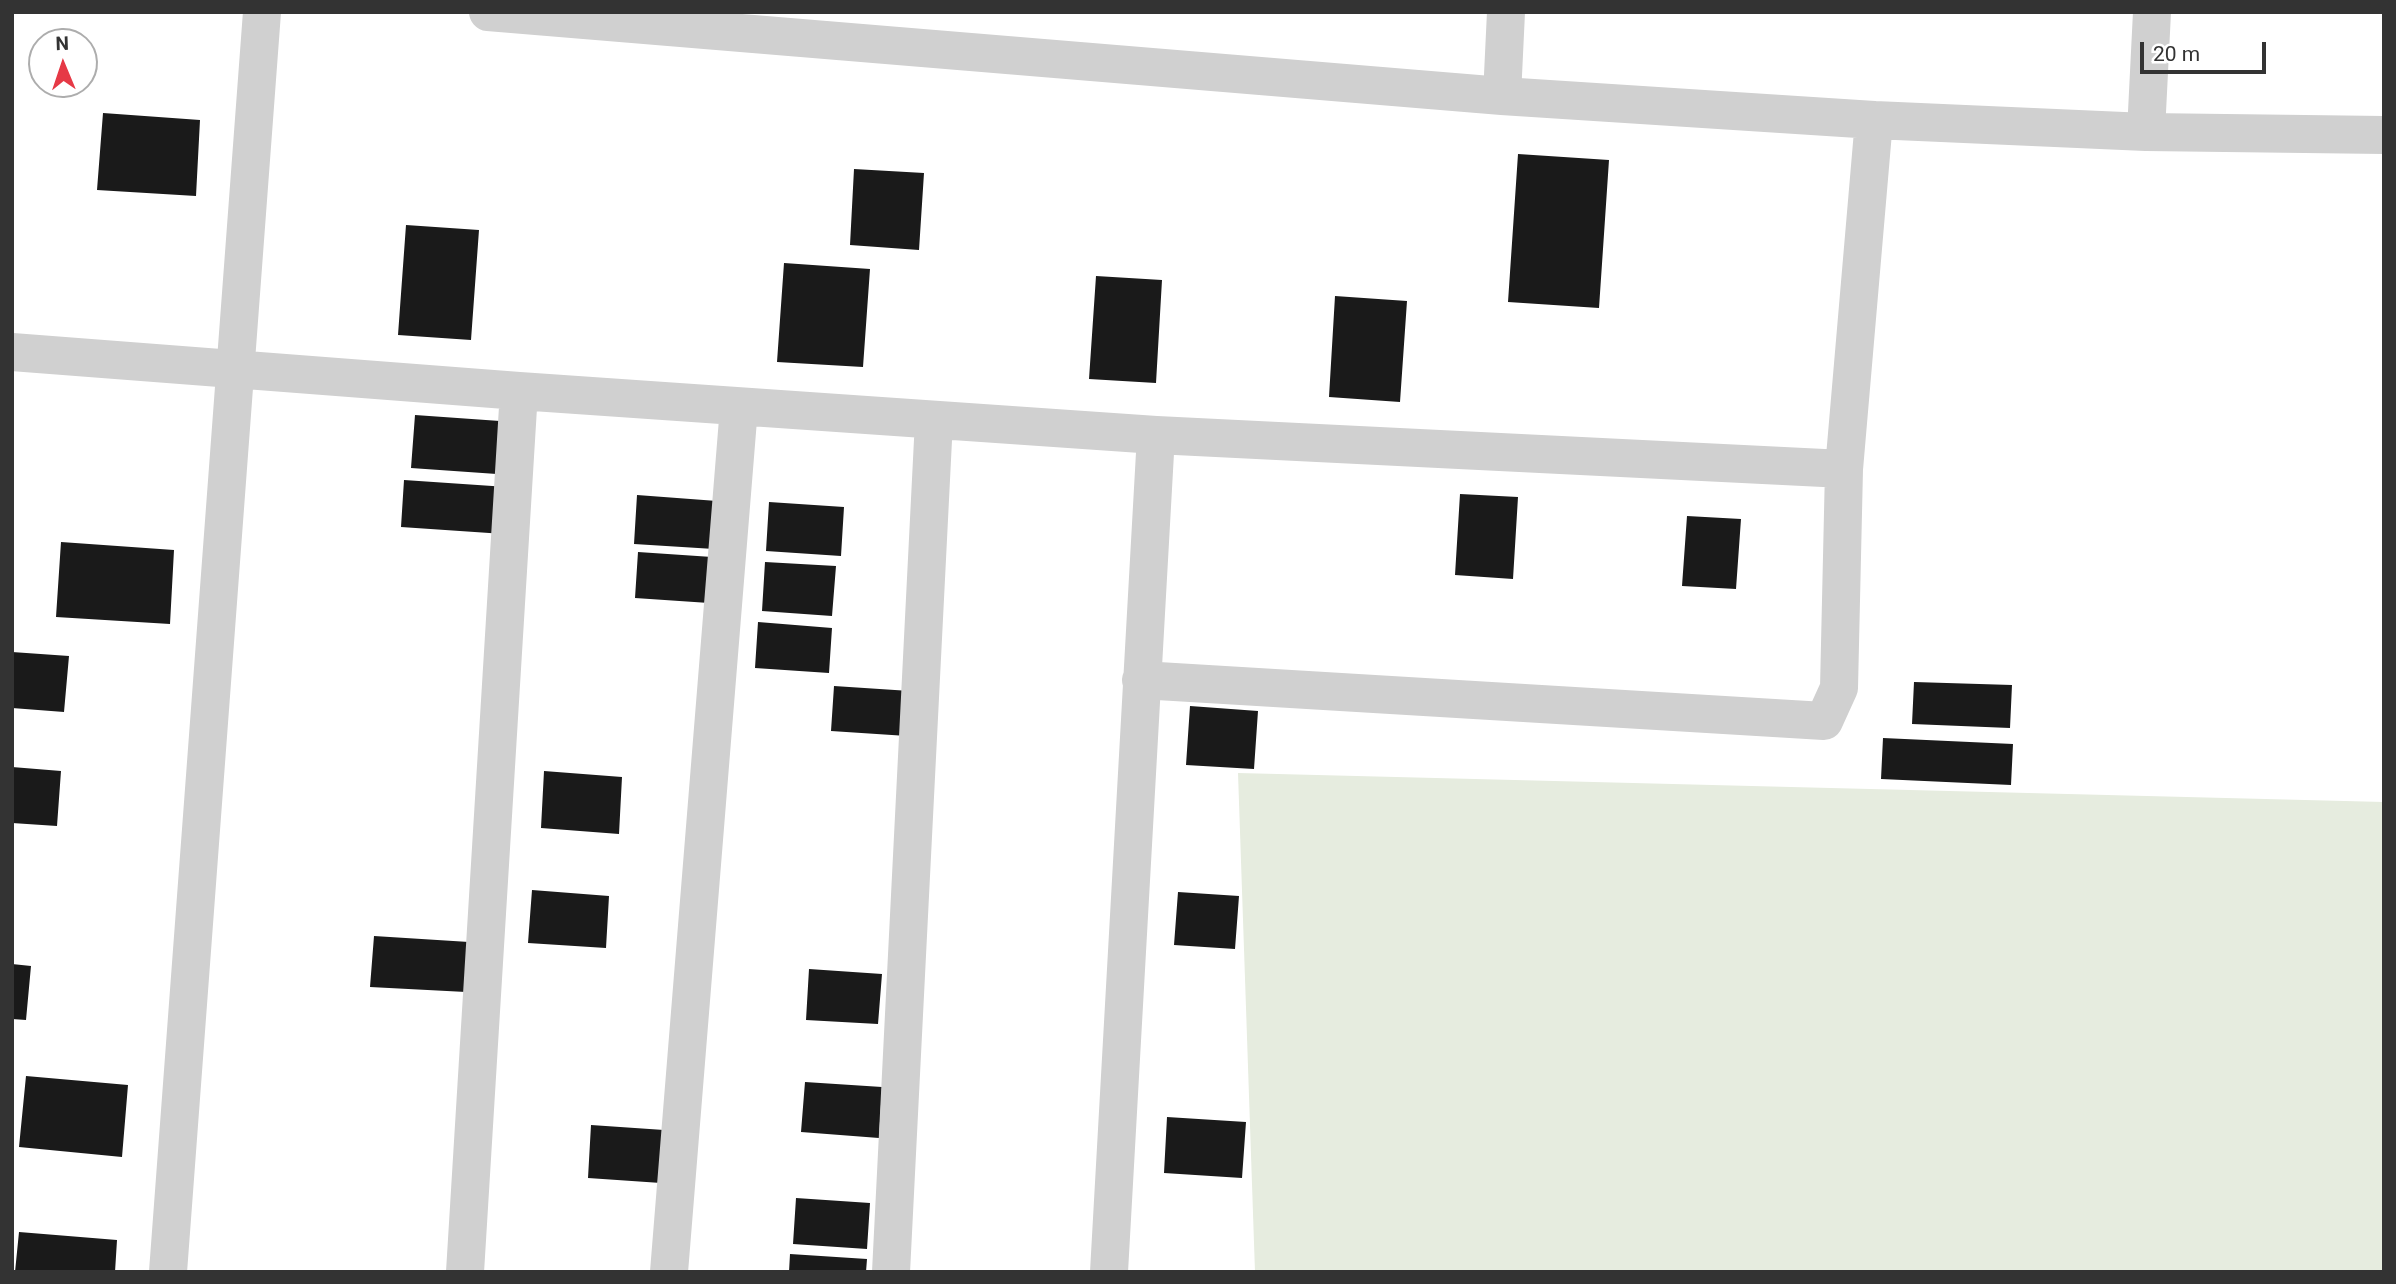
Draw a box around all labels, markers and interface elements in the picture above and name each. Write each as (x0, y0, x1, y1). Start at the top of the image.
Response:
north arrow (28, 28, 98, 98)
scale bar (2144, 28, 2270, 72)
text: N (55, 32, 69, 55)
text: 20 m (2153, 42, 2200, 66)

